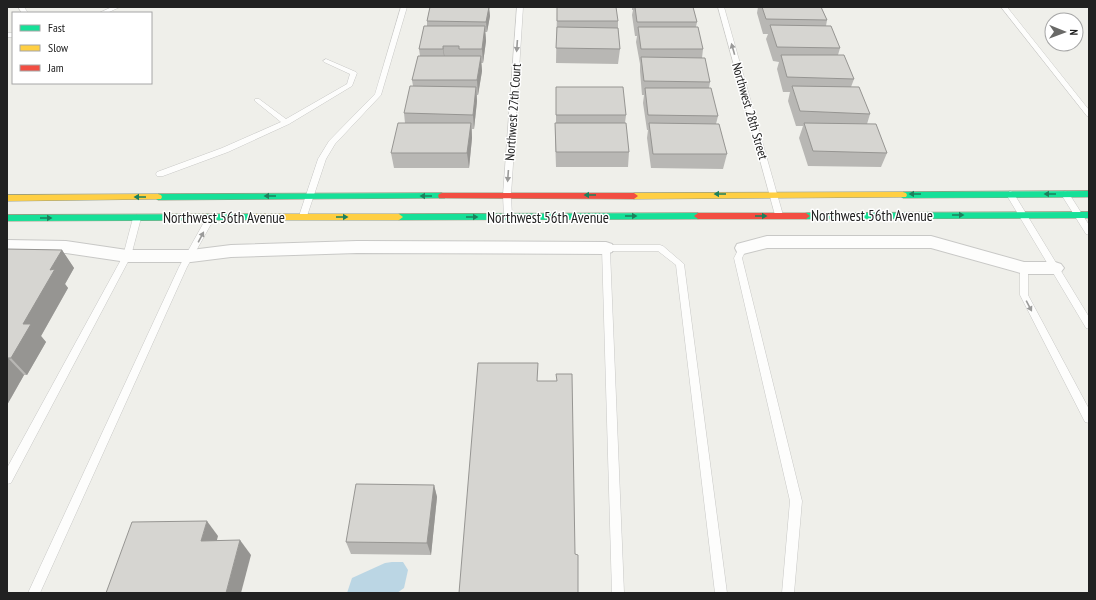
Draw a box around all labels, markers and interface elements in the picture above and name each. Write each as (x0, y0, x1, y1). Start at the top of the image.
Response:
legend (12, 12, 152, 84)
north arrow (1044, 12, 1084, 52)
text: Fast (48, 20, 66, 35)
text: N (1067, 29, 1081, 35)
text: Slow (48, 40, 69, 55)
one-way arrow (514, 40, 521, 52)
one-way arrow (729, 43, 735, 55)
text: Jam (47, 60, 64, 75)
street label: Northwest 28th Street (728, 61, 772, 162)
street label: Northwest 27th Court (501, 62, 525, 161)
one-way arrow (505, 170, 512, 182)
one-way arrow (713, 191, 726, 197)
one-way arrow (908, 191, 921, 197)
one-way arrow (1043, 191, 1056, 197)
one-way arrow (583, 192, 596, 198)
one-way arrow (263, 193, 276, 199)
one-way arrow (419, 193, 432, 199)
one-way arrow (133, 194, 146, 200)
street label: Northwest 56th Avenue (811, 206, 933, 225)
street label: Northwest 56th Avenue (163, 208, 285, 227)
street label: Northwest 56th Avenue (487, 208, 609, 227)
one-way arrow (755, 212, 767, 219)
one-way arrow (952, 212, 965, 218)
one-way arrow (625, 213, 638, 219)
one-way arrow (336, 214, 349, 220)
one-way arrow (466, 214, 479, 220)
one-way arrow (40, 215, 53, 221)
one-way arrow (198, 231, 204, 242)
one-way arrow (1026, 300, 1032, 312)

